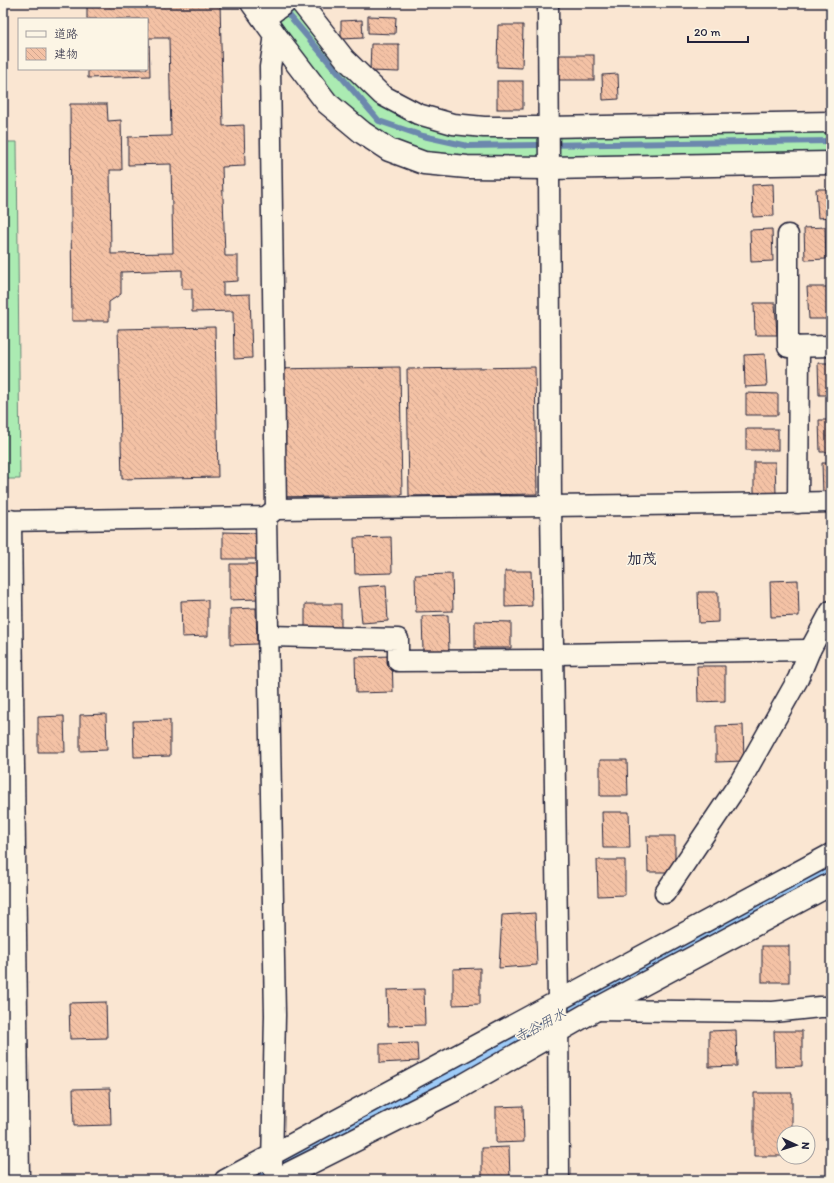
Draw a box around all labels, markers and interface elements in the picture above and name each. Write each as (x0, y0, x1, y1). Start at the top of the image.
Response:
legend (18, 18, 148, 70)
scale bar (688, 18, 748, 44)
text: 20 m (694, 25, 721, 39)
text: 道路 (54, 27, 78, 41)
text: 建物 (54, 47, 78, 61)
district label: 加茂 (627, 550, 657, 568)
water label: 寺谷用水 (512, 1005, 569, 1046)
north arrow (776, 1125, 816, 1165)
text: N (799, 1141, 812, 1150)

